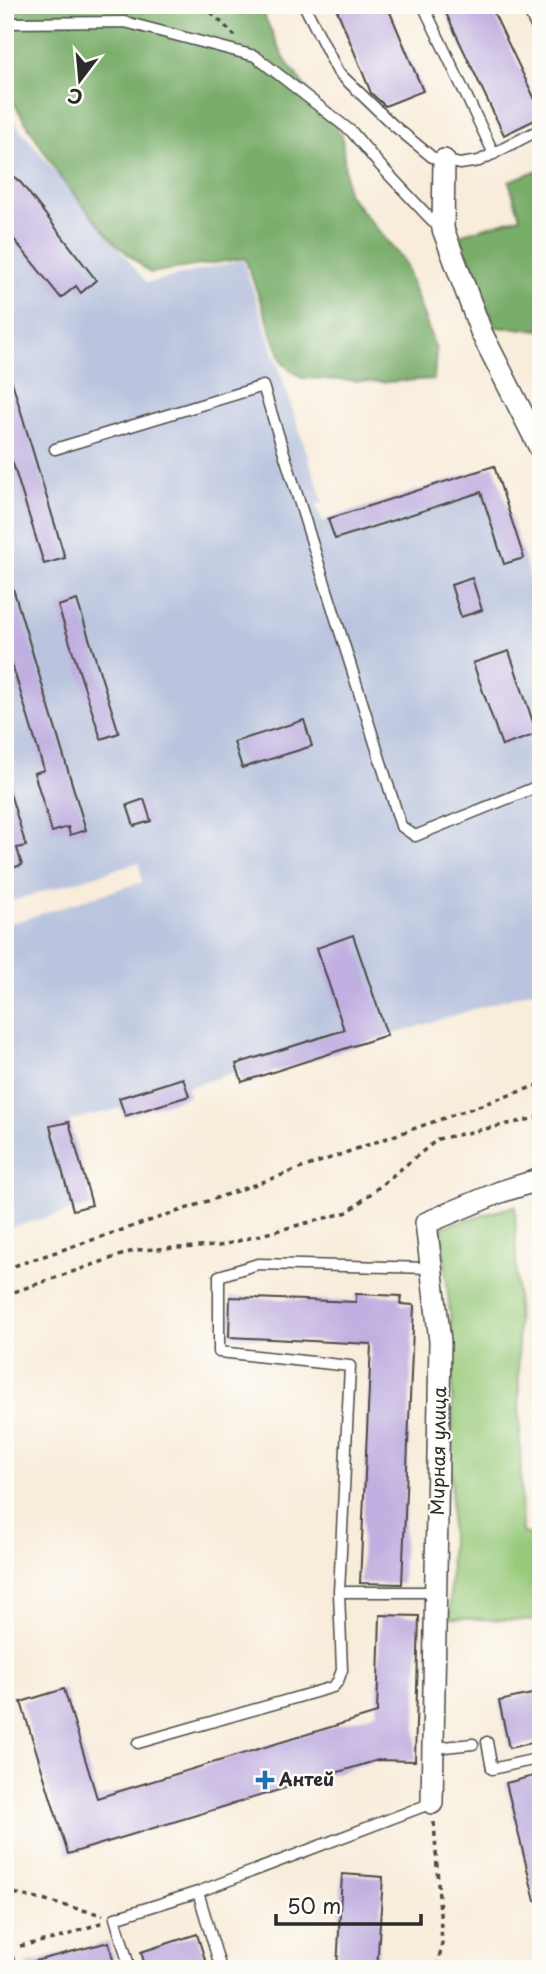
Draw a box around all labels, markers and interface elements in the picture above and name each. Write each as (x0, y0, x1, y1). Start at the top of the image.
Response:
north arrow (46, 46, 116, 116)
text: С (64, 82, 86, 113)
street label: Мирная улица (423, 1386, 452, 1516)
place label: Антей (278, 1765, 334, 1792)
marker: Антей (257, 1772, 273, 1788)
scale bar (276, 1883, 422, 1927)
text: 50 m (287, 1889, 341, 1921)

